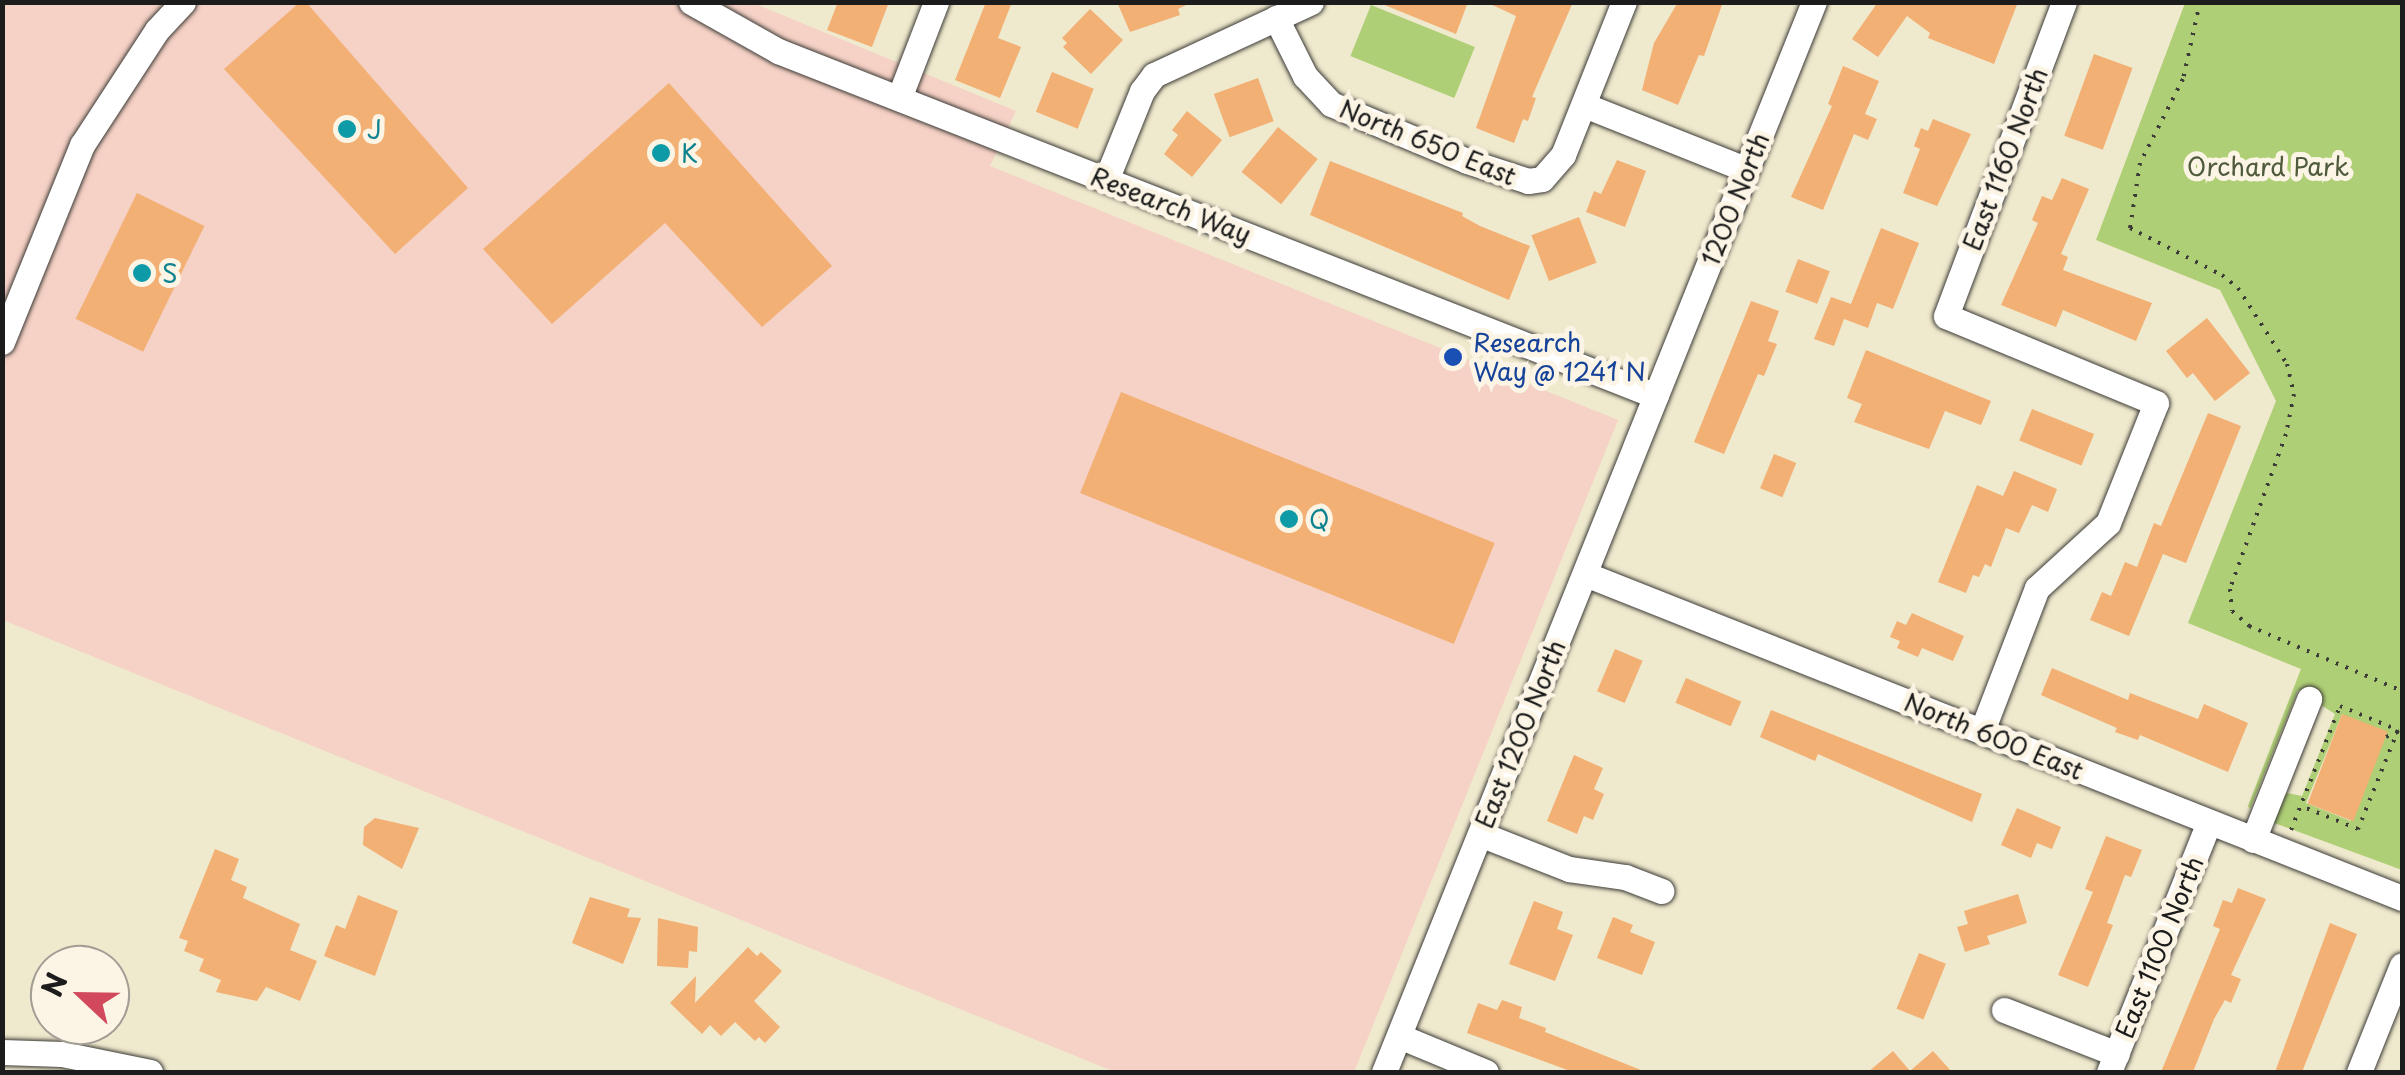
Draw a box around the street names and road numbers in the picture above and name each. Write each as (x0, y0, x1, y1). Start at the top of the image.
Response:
street label: East 1160 North (1956, 63, 2054, 255)
street label: North 650 East (1335, 93, 1521, 191)
street label: 1200 North (1695, 128, 1775, 270)
street label: Research Way (1086, 160, 1256, 250)
street label: East 1200 North (1468, 635, 1572, 833)
street label: North 600 East (1899, 686, 2089, 786)
street label: East 1100 North (2108, 851, 2210, 1043)

